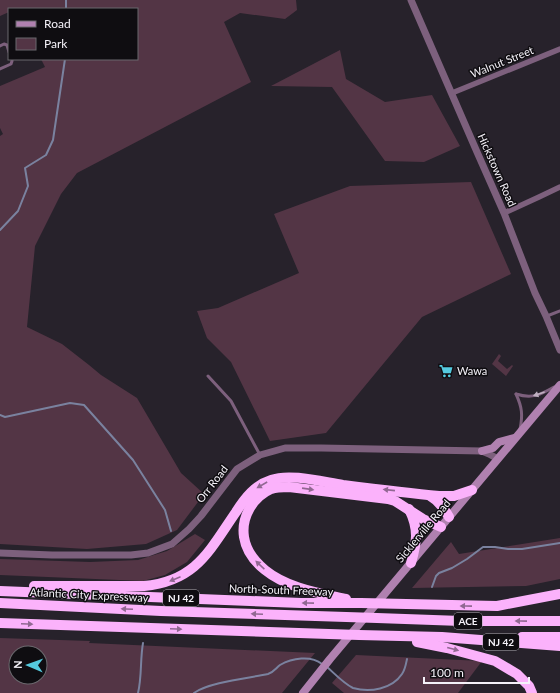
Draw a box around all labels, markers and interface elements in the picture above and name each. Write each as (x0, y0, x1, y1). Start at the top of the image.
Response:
legend (8, 8, 138, 60)
text: Road (44, 16, 71, 31)
text: Park (44, 36, 68, 51)
street label: Walnut Street (468, 43, 535, 80)
street label: Hickstown Road (476, 131, 519, 208)
supermarket icon: Wawa (438, 363, 454, 379)
place label: Wawa (457, 364, 487, 377)
one-way arrow (533, 392, 545, 398)
street label: Orr Road (193, 462, 230, 505)
one-way arrow (256, 481, 268, 488)
one-way arrow (302, 486, 314, 492)
one-way arrow (383, 487, 395, 494)
street label: Sicklerville Road (392, 496, 453, 565)
one-way arrow (255, 561, 266, 570)
one-way arrow (168, 576, 180, 582)
street label: North-South Freeway (229, 581, 334, 598)
street label: Atlantic City Expressway (29, 585, 149, 604)
road number: NJ 42 (163, 590, 199, 606)
one-way arrow (301, 600, 314, 606)
one-way arrow (460, 602, 472, 609)
one-way arrow (121, 606, 133, 613)
one-way arrow (250, 611, 263, 617)
road number: ACE (454, 613, 482, 629)
one-way arrow (514, 618, 527, 624)
one-way arrow (21, 621, 34, 627)
one-way arrow (170, 625, 182, 632)
road number: NJ 42 (483, 634, 519, 650)
north arrow (8, 645, 48, 685)
one-way arrow (447, 647, 460, 653)
scale bar (424, 659, 529, 685)
text: N (11, 660, 24, 669)
text: 100 m (430, 665, 464, 680)

